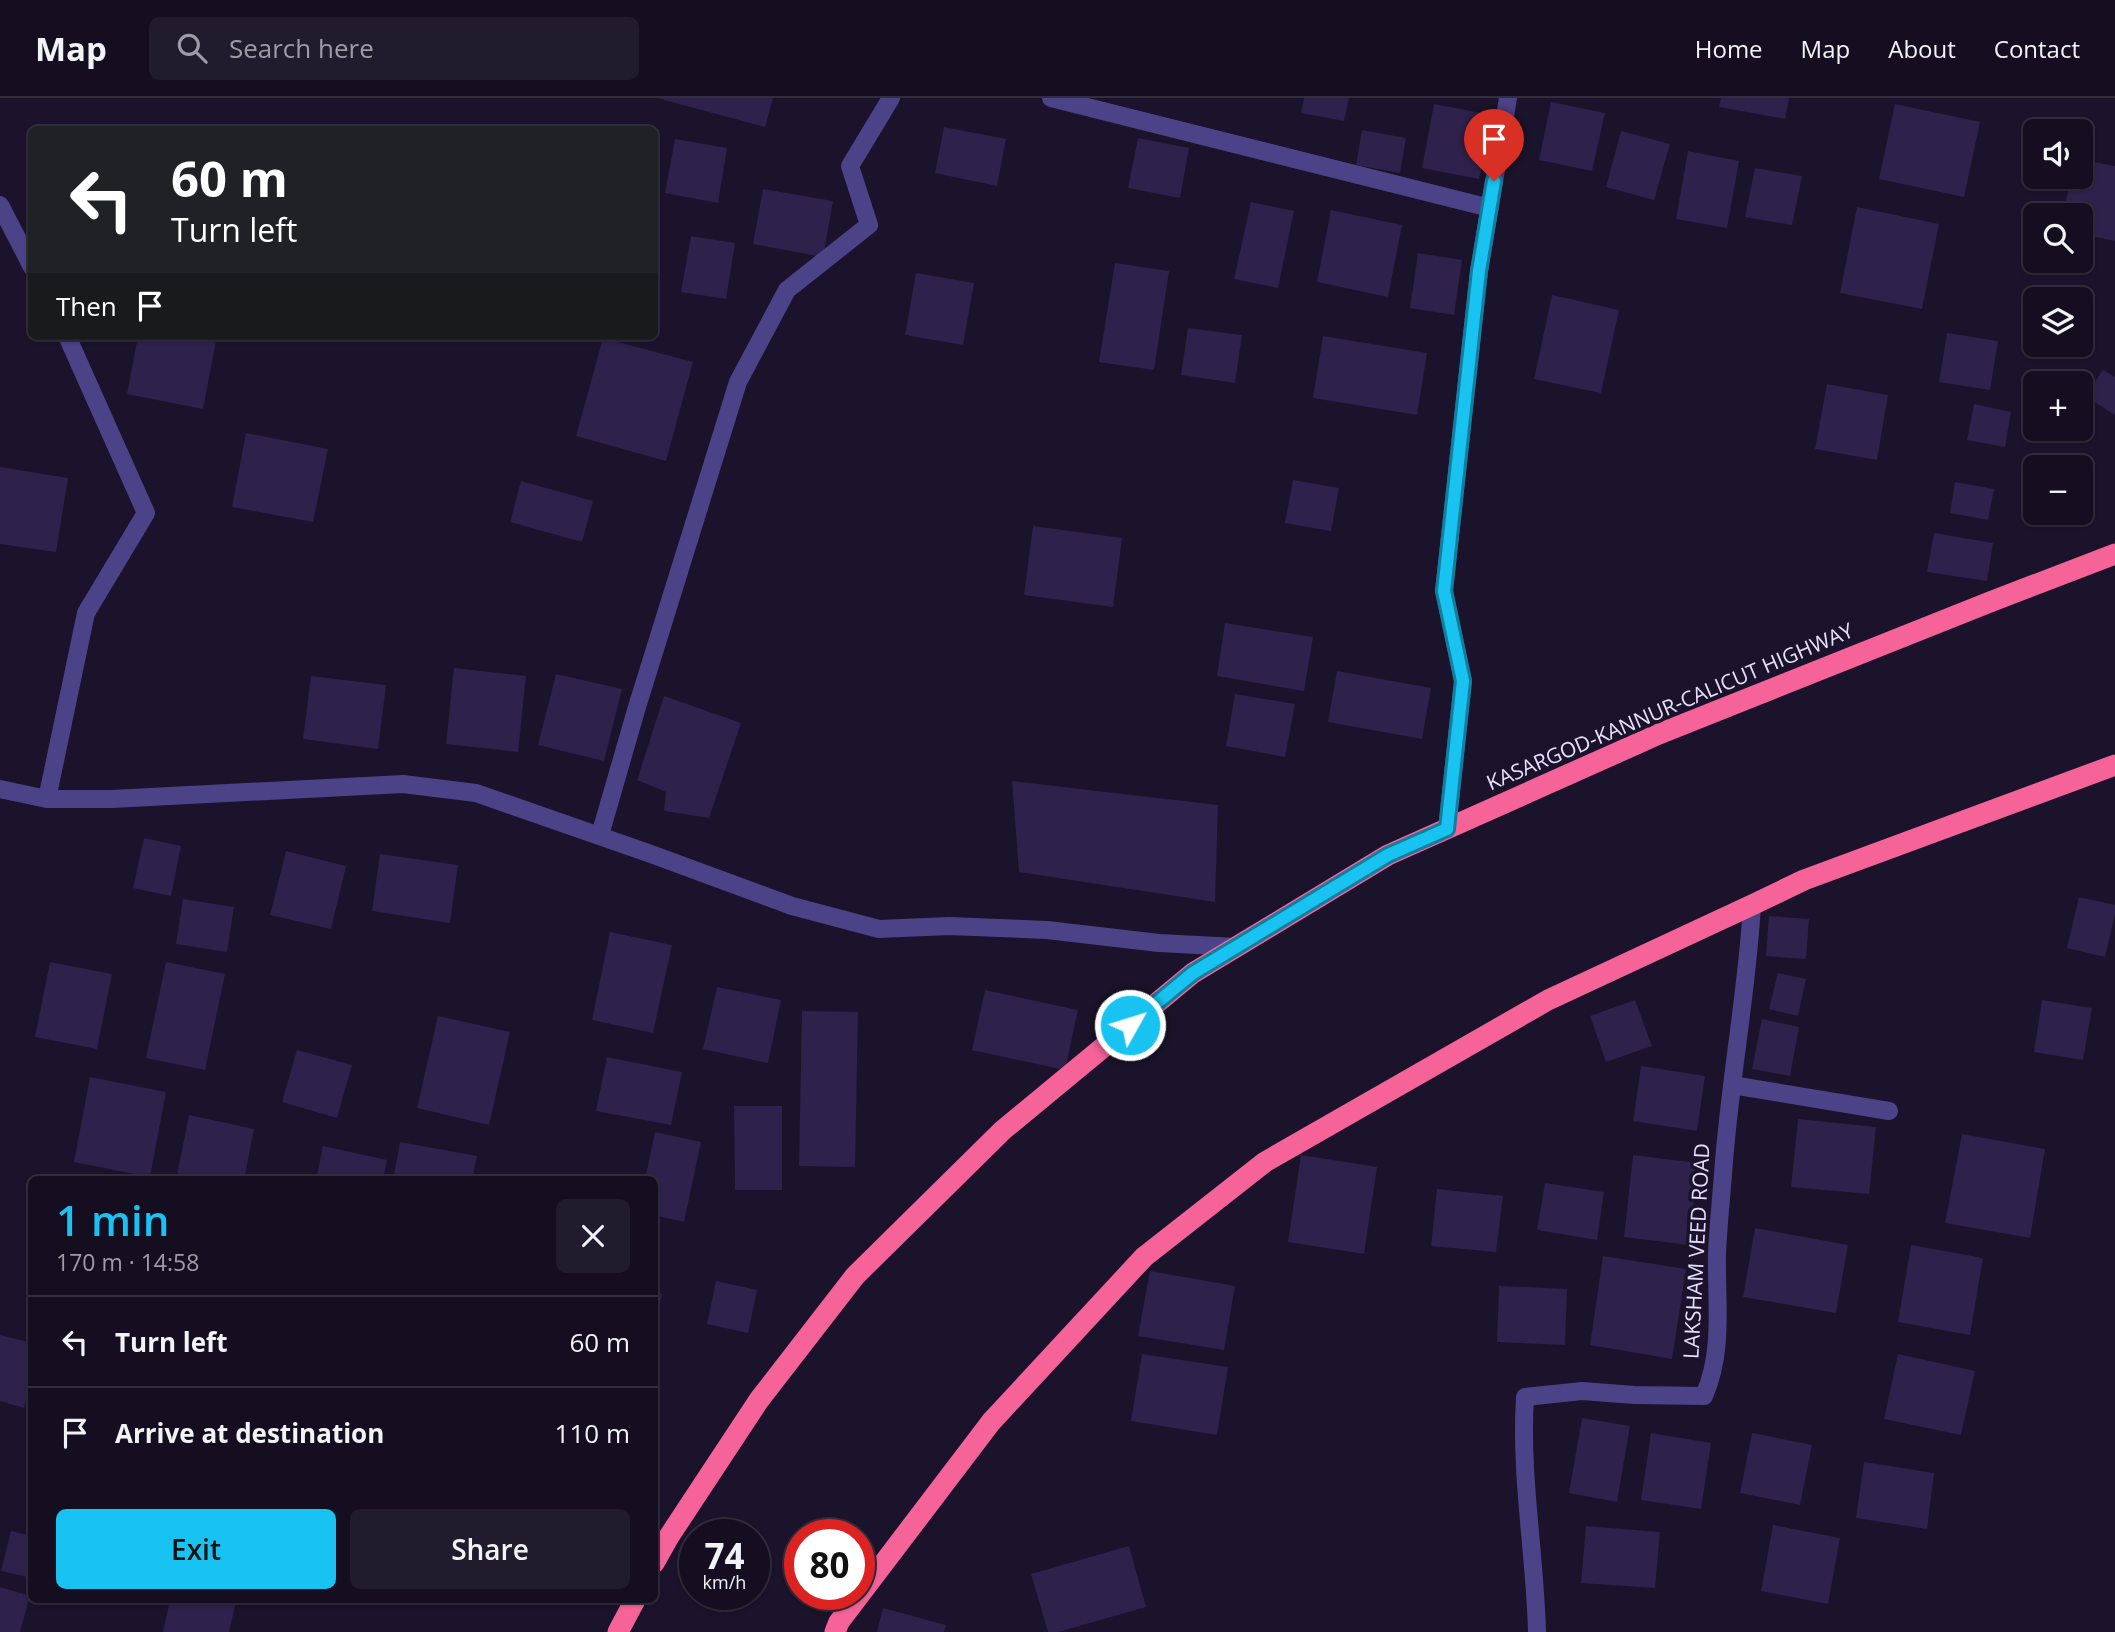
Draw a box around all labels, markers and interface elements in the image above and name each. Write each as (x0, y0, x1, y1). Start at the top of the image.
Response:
search box (149, 17, 639, 80)
text: Map (35, 26, 107, 71)
icon: search (173, 29, 211, 67)
text: Search here (229, 30, 374, 66)
text: Home (1695, 32, 1763, 65)
text: Map (1801, 32, 1850, 65)
text: About (1888, 32, 1956, 65)
text: Contact (1994, 32, 2080, 65)
pin (1464, 109, 1524, 181)
map controls (2023, 119, 2093, 525)
button: sound (2023, 119, 2093, 189)
icon: arrive (1475, 120, 1513, 158)
text: 60 m (171, 145, 288, 211)
icon: left (56, 154, 147, 245)
button: search (2023, 203, 2093, 273)
text: Turn left (171, 208, 297, 251)
icon: arrive (131, 287, 169, 325)
button: layers (2023, 287, 2093, 357)
text: Then (56, 288, 117, 324)
button: + (2023, 371, 2093, 441)
button: − (2023, 455, 2093, 525)
street label: KASARGOD-KANNUR-CALICUT HIGHWAY (1482, 616, 1857, 796)
position arrow (1093, 988, 1167, 1062)
street label: LAKSHAM VEED ROAD (1676, 1142, 1716, 1360)
text: 1 min (56, 1191, 169, 1248)
button: close (556, 1199, 630, 1273)
text: 170 m · 14:58 (56, 1246, 199, 1278)
icon: left (56, 1323, 94, 1361)
text: Turn left (115, 1324, 227, 1360)
text: 60 m (569, 1324, 630, 1360)
icon: arrive (56, 1414, 94, 1452)
text: Arrive at destination (115, 1415, 384, 1451)
text: 110 m (555, 1415, 630, 1451)
button: Exit (56, 1509, 336, 1589)
button: Share (350, 1509, 630, 1589)
speed limit sign: 80 (784, 1519, 875, 1610)
text: 74 (704, 1532, 745, 1579)
text: km/h (703, 1570, 746, 1594)

